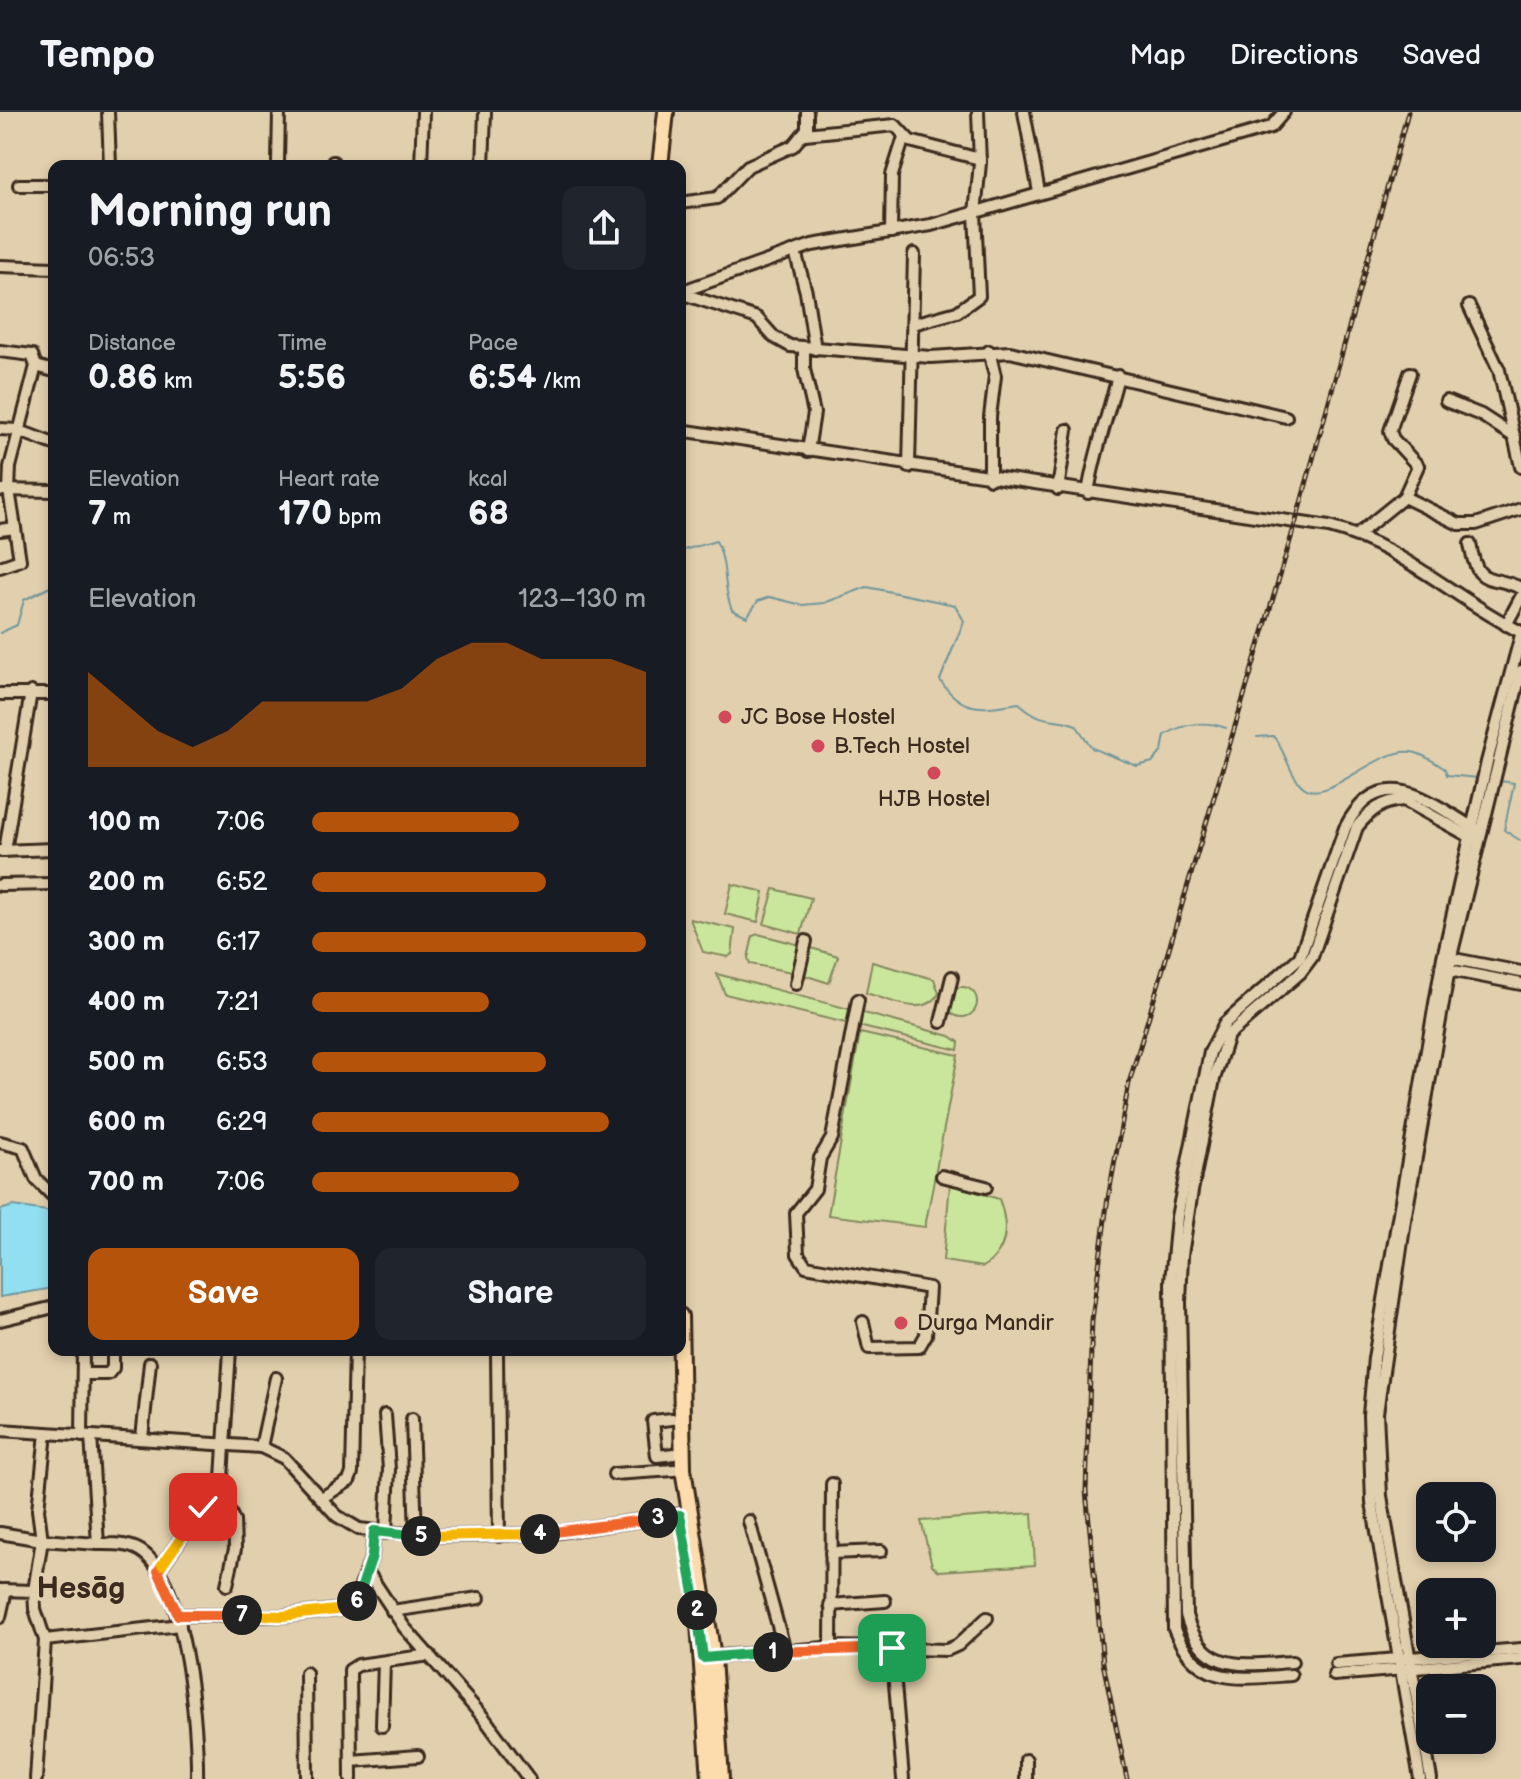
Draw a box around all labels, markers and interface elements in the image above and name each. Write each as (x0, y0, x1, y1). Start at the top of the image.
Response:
text: Tempo (40, 33, 155, 78)
text: Map (1129, 39, 1186, 72)
text: Directions (1230, 39, 1358, 72)
text: Saved (1402, 39, 1481, 72)
text: Morning run (88, 186, 332, 239)
button: share (562, 186, 646, 270)
text: 06:53 (88, 243, 155, 274)
text: Distance (88, 330, 176, 357)
text: Time (278, 330, 327, 357)
text: Pace (468, 330, 518, 357)
text: 0.86 (88, 357, 158, 398)
text: 5:56 (278, 357, 346, 398)
text: 6:54 (468, 357, 536, 398)
text: km (158, 368, 193, 395)
text: /km (536, 368, 581, 395)
text: Elevation (88, 466, 180, 493)
text: Heart rate (278, 466, 380, 493)
text: kcal (468, 466, 507, 493)
text: 7 (88, 493, 107, 534)
text: 170 (278, 493, 332, 534)
text: 68 (468, 493, 509, 534)
text: m (107, 504, 131, 531)
text: bpm (332, 504, 382, 531)
text: Elevation (88, 584, 196, 615)
text: 123–130 m (518, 584, 646, 615)
place label: JC Bose Hostel (741, 704, 895, 731)
marker: JC Bose Hostel (716, 708, 734, 726)
place label: B.Tech Hostel (834, 733, 970, 760)
marker: B.Tech Hostel (809, 737, 827, 755)
marker: HJB Hostel (925, 764, 943, 782)
place label: HJB Hostel (878, 786, 990, 813)
text: 100 m (88, 807, 161, 838)
text: 7:06 (216, 807, 265, 838)
text: 200 m (88, 867, 165, 898)
text: 6:52 (216, 867, 267, 898)
text: 300 m (88, 927, 165, 958)
text: 6:17 (216, 927, 260, 958)
text: 400 m (88, 987, 165, 1018)
text: 7:21 (216, 987, 259, 1018)
text: 500 m (88, 1047, 165, 1078)
text: 6:53 (216, 1047, 268, 1078)
text: 600 m (88, 1107, 165, 1138)
text: 6:29 (216, 1107, 268, 1138)
text: 700 m (88, 1167, 164, 1198)
text: 7:06 (216, 1167, 265, 1198)
button: Save (88, 1248, 359, 1340)
button: Share (375, 1248, 646, 1340)
place label: Durga Mandir (917, 1310, 1055, 1337)
marker: Durga Mandir (892, 1314, 910, 1332)
pin (169, 1473, 237, 1541)
map controls (1416, 1482, 1496, 1754)
button: locate (1416, 1482, 1496, 1562)
icon: check (181, 1485, 225, 1529)
pin: 3 (638, 1498, 678, 1538)
text: 3 (652, 1504, 664, 1531)
pin: 4 (520, 1514, 560, 1554)
pin: 5 (401, 1516, 441, 1556)
text: 4 (534, 1520, 546, 1547)
text: 5 (415, 1522, 427, 1549)
district label: Hesāg (37, 1571, 125, 1607)
button: + (1416, 1578, 1496, 1658)
pin: 6 (337, 1581, 377, 1621)
text: 6 (350, 1587, 364, 1614)
pin: 2 (677, 1590, 717, 1630)
pin: 7 (222, 1595, 262, 1635)
text: 2 (690, 1596, 704, 1623)
text: 7 (236, 1601, 248, 1628)
pin (858, 1614, 926, 1682)
icon: arrive (870, 1626, 914, 1670)
pin: 1 (753, 1632, 793, 1672)
text: 1 (768, 1638, 778, 1665)
button: − (1416, 1674, 1496, 1754)

